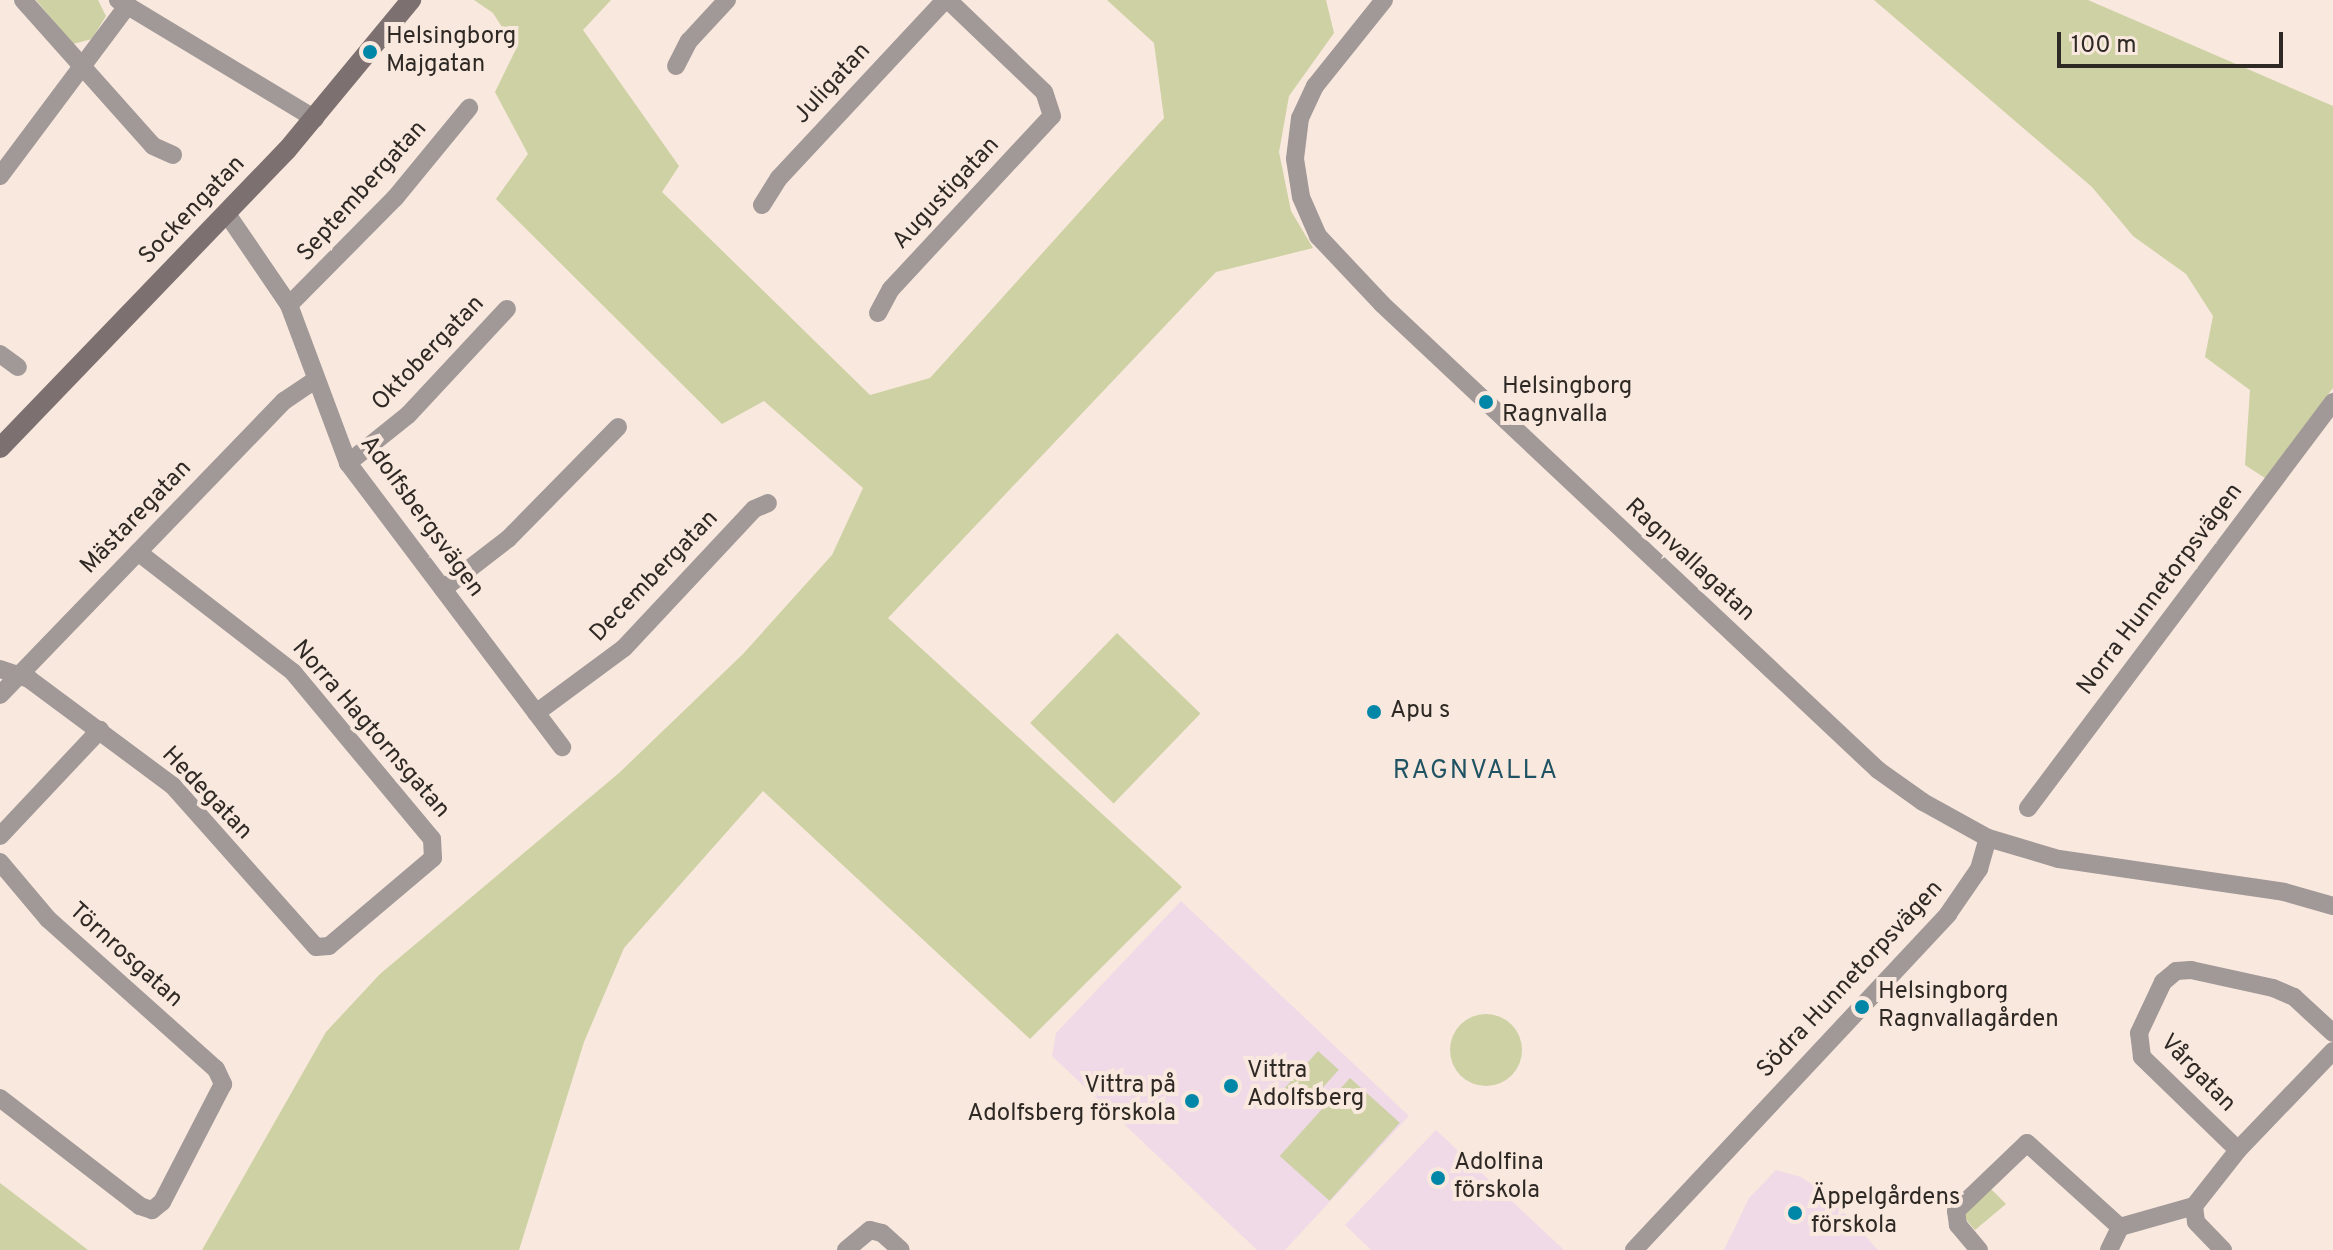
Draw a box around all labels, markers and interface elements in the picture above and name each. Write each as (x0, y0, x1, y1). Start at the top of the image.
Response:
scale bar (2061, 16, 2287, 66)
place label: Helsingborg Majgatan (386, 24, 516, 80)
text: 100 m (2071, 31, 2137, 61)
street label: Juligatan (788, 38, 878, 130)
marker: Helsingborg Majgatan (361, 43, 379, 61)
street label: Septembergatan (292, 116, 434, 268)
street label: Augustigatan (888, 132, 1006, 256)
street label: Sockengatan (134, 151, 252, 271)
street label: Oktobergatan (367, 290, 491, 418)
place label: Helsingborg Ragnvalla (1502, 374, 1632, 430)
marker: Helsingborg Ragnvalla (1477, 393, 1495, 411)
street label: Adolfsbergsvägen (353, 431, 489, 603)
street label: Mästaregatan (75, 455, 199, 581)
street label: Norra Hunnetorpsvägen (2072, 479, 2250, 701)
street label: Ragnvallagatan (1618, 493, 1760, 629)
street label: Decembergatan (585, 505, 725, 649)
street label: Norra Hagtornsgatan (285, 635, 455, 825)
place label: Apu s (1390, 698, 1450, 726)
marker: Apu s (1365, 703, 1383, 721)
street label: Hedegatan (155, 741, 257, 847)
district label: RAGNVALLA (1393, 756, 1559, 788)
street label: Södra Hunnetorpsvägen (1752, 875, 1950, 1085)
street label: Törnrosgatan (62, 897, 188, 1015)
place label: Helsingborg Ragnvallagården (1878, 979, 2059, 1035)
marker: Helsingborg Ragnvallagården (1853, 998, 1871, 1016)
street label: Vårgatan (2153, 1029, 2241, 1119)
place label: Vittra Adolfsberg (1247, 1058, 1364, 1114)
place label: Vittra på Adolfsberg förskola (967, 1073, 1176, 1129)
marker: Vittra Adolfsberg (1222, 1077, 1240, 1095)
marker: Vittra på Adolfsberg förskola (1183, 1092, 1201, 1110)
place label: Adolfina förskola (1454, 1150, 1544, 1206)
marker: Adolfina förskola (1429, 1169, 1447, 1187)
place label: Äppelgårdens förskola (1811, 1185, 1960, 1241)
marker: Äppelgårdens förskola (1786, 1204, 1804, 1222)

